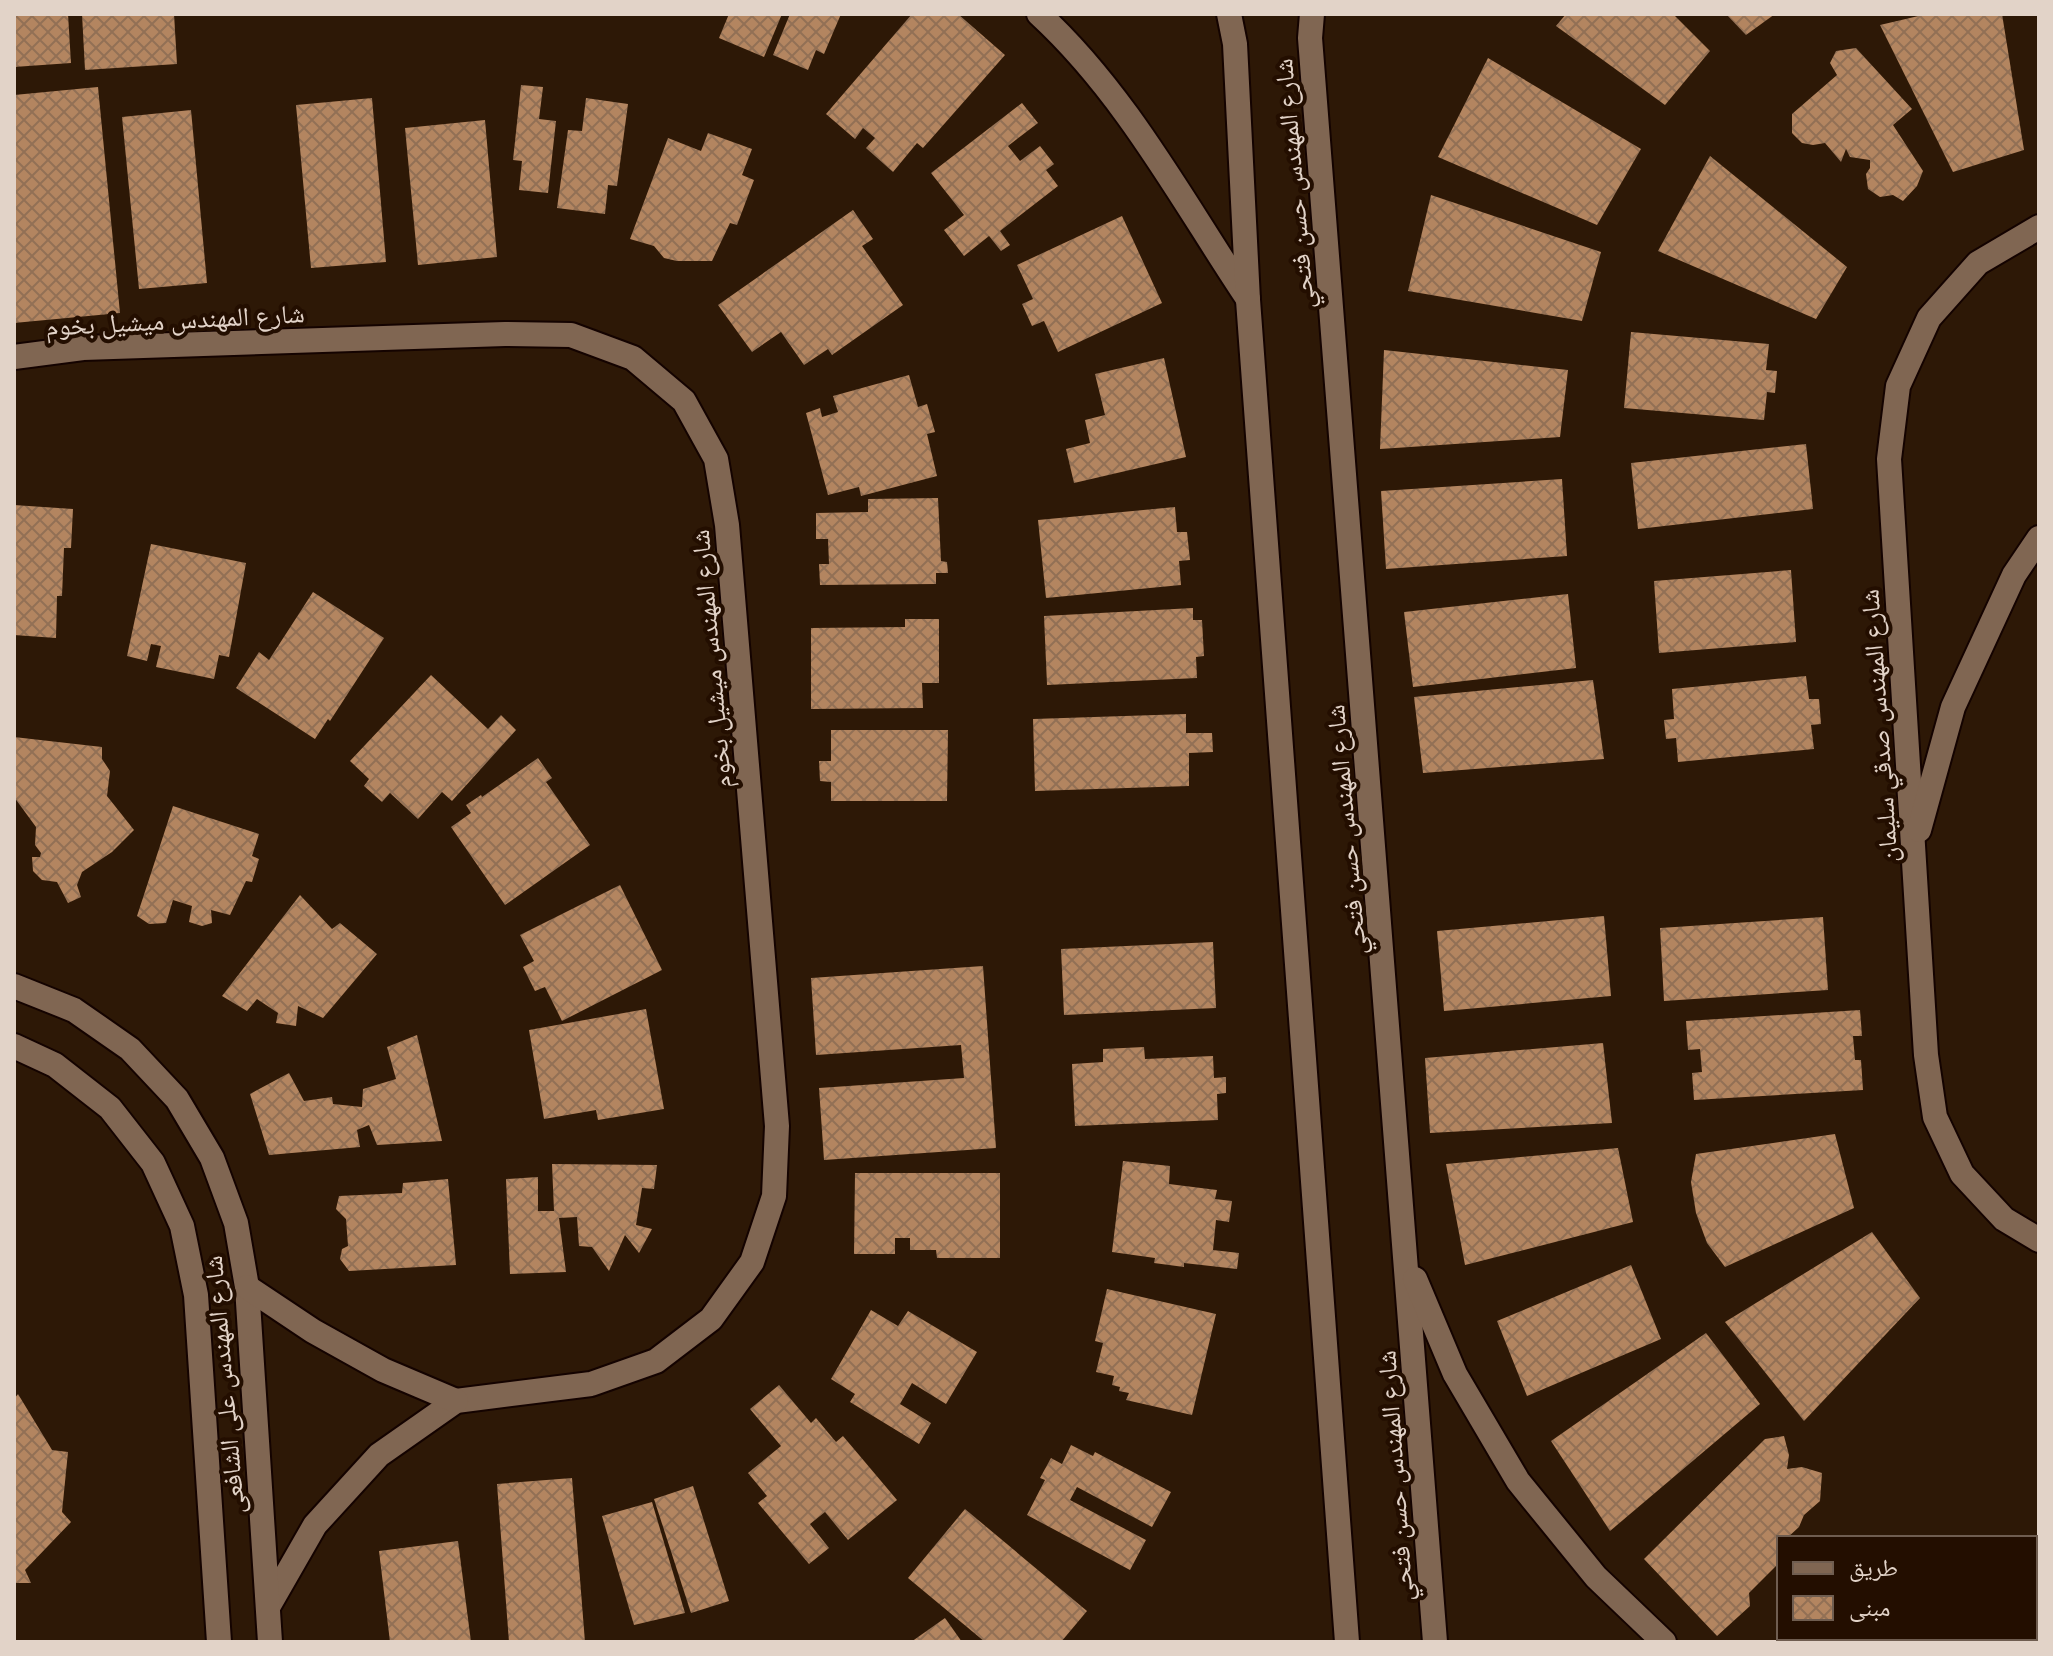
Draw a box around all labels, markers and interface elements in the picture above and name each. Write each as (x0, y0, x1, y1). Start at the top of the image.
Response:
street label: شارع المهندس حسن فتحي (1265, 57, 1325, 311)
street label: شارع المهندس ميشيل بخوم (45, 295, 306, 345)
street label: شارع المهندس ميشيل بخوم (682, 528, 740, 790)
street label: شارع المهندس صدقي سليمان (1851, 588, 1909, 864)
street label: شارع المهندس حسن فتحي (1317, 703, 1377, 957)
street label: شارع المهندس على الشافعى (195, 1254, 251, 1516)
street label: شارع المهندس حسن فتحي (1368, 1349, 1424, 1603)
legend (1777, 1536, 2037, 1640)
text: طريق (1849, 1551, 1898, 1583)
text: مبنى (1849, 1591, 1890, 1623)

